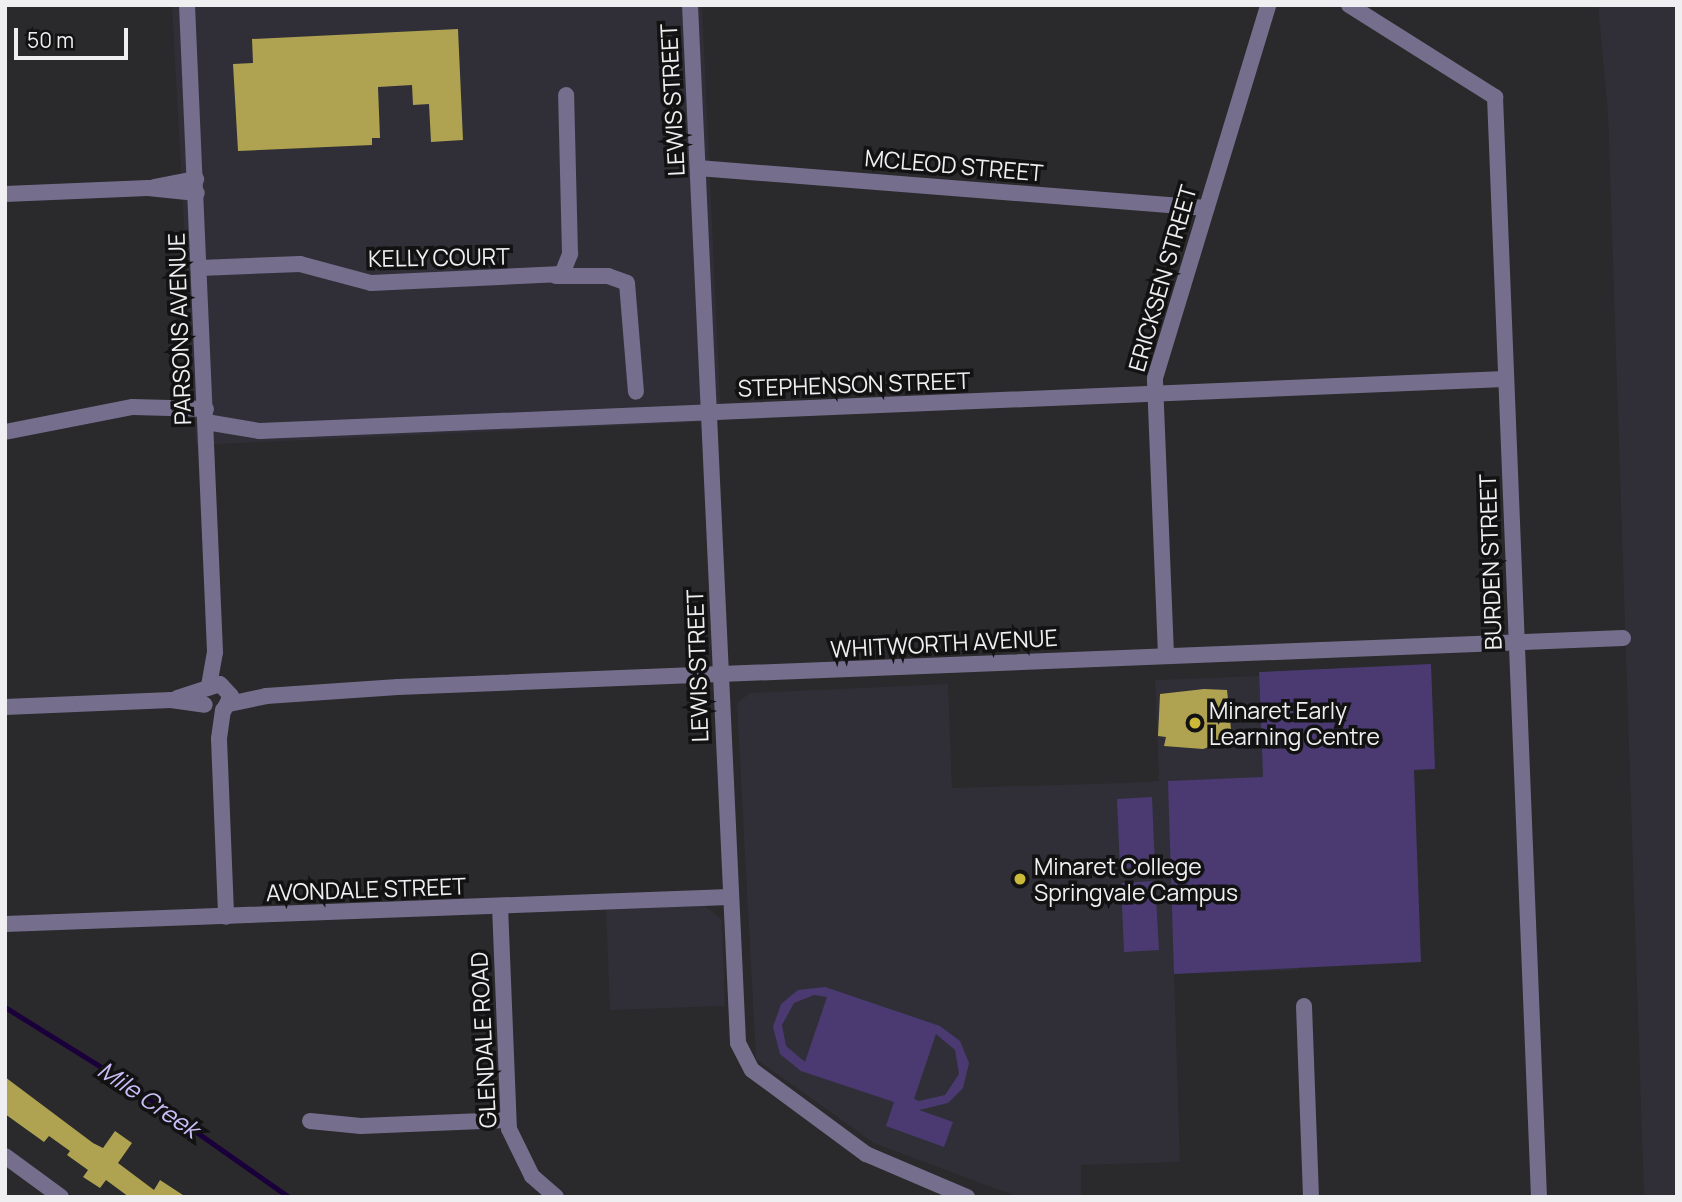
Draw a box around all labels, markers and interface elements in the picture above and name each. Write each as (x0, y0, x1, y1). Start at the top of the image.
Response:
scale bar (18, 14, 131, 58)
street label: LEWIS STREET (654, 23, 690, 177)
text: 50 m (27, 26, 74, 54)
street label: MCLEOD STREET (864, 143, 1044, 187)
street label: ERICKSEN STREET (1122, 182, 1202, 374)
street label: PARSONS AVENUE (162, 233, 196, 425)
street label: KELLY COURT (367, 242, 511, 272)
street label: STEPHENSON STREET (737, 366, 971, 402)
street label: BURDEN STREET (1473, 474, 1507, 650)
street label: LEWIS STREET (681, 589, 713, 743)
street label: WHITWORTH AVENUE (830, 623, 1058, 663)
place label: Minaret Early Learning Centre (1209, 696, 1380, 750)
marker: Minaret Early Learning Centre (1187, 715, 1203, 731)
place label: Minaret College Springvale Campus (1034, 852, 1238, 906)
marker: Minaret College Springvale Campus (1012, 871, 1028, 887)
street label: AVONDALE STREET (266, 872, 466, 906)
street label: GLENDALE ROAD (465, 951, 501, 1129)
water label: Mile Creek (93, 1055, 205, 1143)

